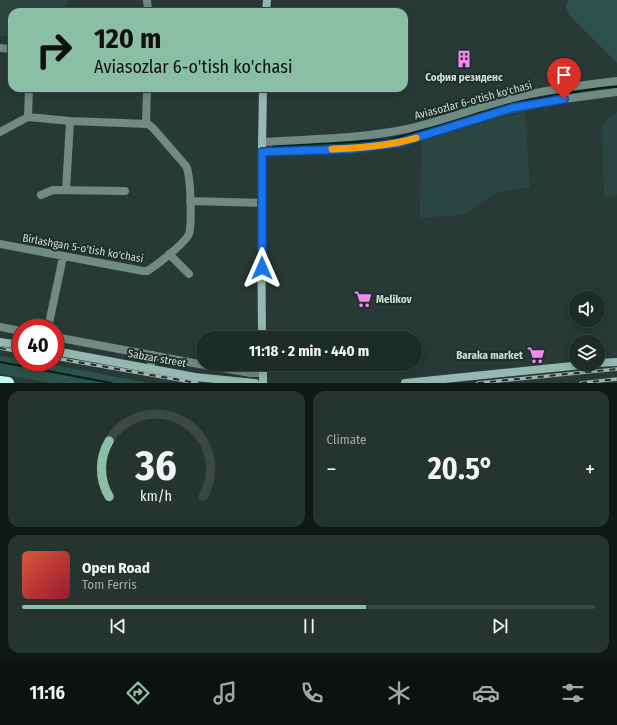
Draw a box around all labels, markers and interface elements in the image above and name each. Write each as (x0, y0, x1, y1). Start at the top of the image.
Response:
text: 120 m (94, 22, 161, 55)
icon: right (28, 24, 80, 76)
building icon: София резиденс (454, 49, 474, 69)
text: Aviasozlar 6-o'tish ko'chasi (94, 56, 292, 78)
pin (547, 58, 581, 99)
icon: arrive (553, 64, 575, 86)
place label: София резиденс (425, 71, 503, 84)
street label: Aviasozlar 6-o'tish ko'chasi (413, 78, 534, 122)
street label: Birlashgan 5-o'tish ko'chasi (21, 231, 145, 266)
position arrow (241, 247, 283, 289)
supermarket icon: Melikov (353, 289, 373, 309)
map controls (569, 291, 605, 371)
button: sound (569, 291, 605, 327)
place label: Melikov (376, 293, 413, 306)
speed limit sign: 40 (12, 319, 64, 371)
button: layers (569, 335, 605, 371)
text: 11:18 · 2 min · 440 m (249, 342, 369, 360)
supermarket icon: Baraka market (526, 345, 546, 365)
street label: Sabzar street (127, 347, 187, 370)
place label: Baraka market (456, 349, 523, 362)
text: Climate (327, 432, 367, 447)
text: 36 (135, 441, 177, 491)
text: 20.5° (428, 451, 494, 487)
text: − (327, 456, 336, 483)
text: + (585, 456, 595, 483)
text: km/h (140, 488, 172, 505)
text: Open Road (82, 559, 150, 577)
text: Tom Ferris (82, 577, 137, 592)
icon: previous (107, 615, 129, 637)
icon: pause (298, 615, 320, 637)
icon: next (489, 615, 511, 637)
icon: directions (124, 679, 152, 707)
icon: music (211, 679, 239, 707)
icon: phone (298, 679, 326, 707)
icon: climate (385, 679, 413, 707)
icon: car (472, 679, 500, 707)
icon: filters (559, 679, 587, 707)
text: 11:16 (30, 682, 65, 704)

